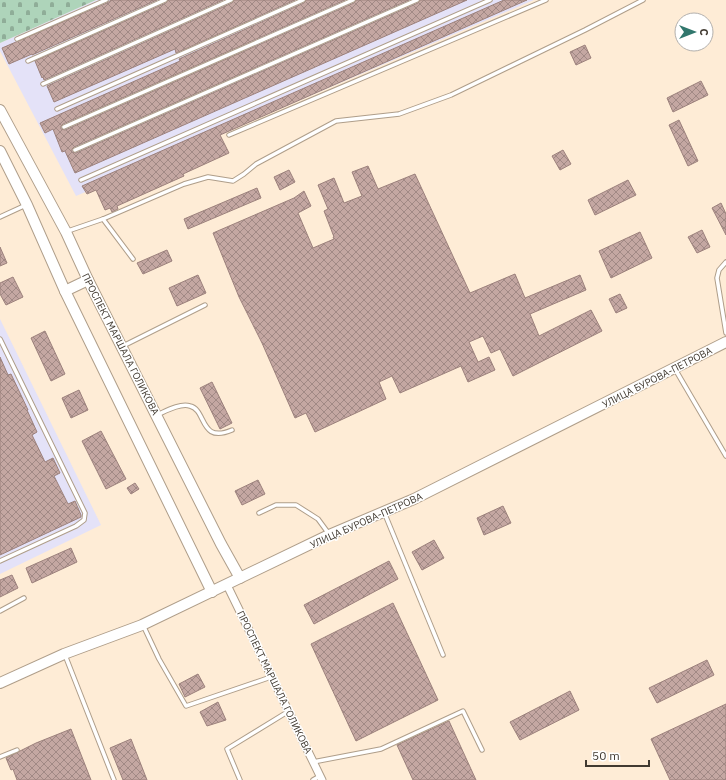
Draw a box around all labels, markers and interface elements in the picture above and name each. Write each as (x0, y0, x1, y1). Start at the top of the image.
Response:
north arrow (674, 12, 714, 52)
text: С (697, 28, 711, 36)
street label: ПРОСПЕКТ МАРШАЛА ГОЛИКОВА (79, 271, 162, 418)
street label: УЛИЦА БУРОВА-ПЕТРОВА (600, 344, 715, 411)
street label: УЛИЦА БУРОВА-ПЕТРОВА (308, 490, 425, 551)
street label: ПРОСПЕКТ МАРШАЛА ГОЛИКОВА (234, 608, 315, 756)
scale bar (586, 742, 649, 768)
text: 50 m (592, 748, 620, 763)

